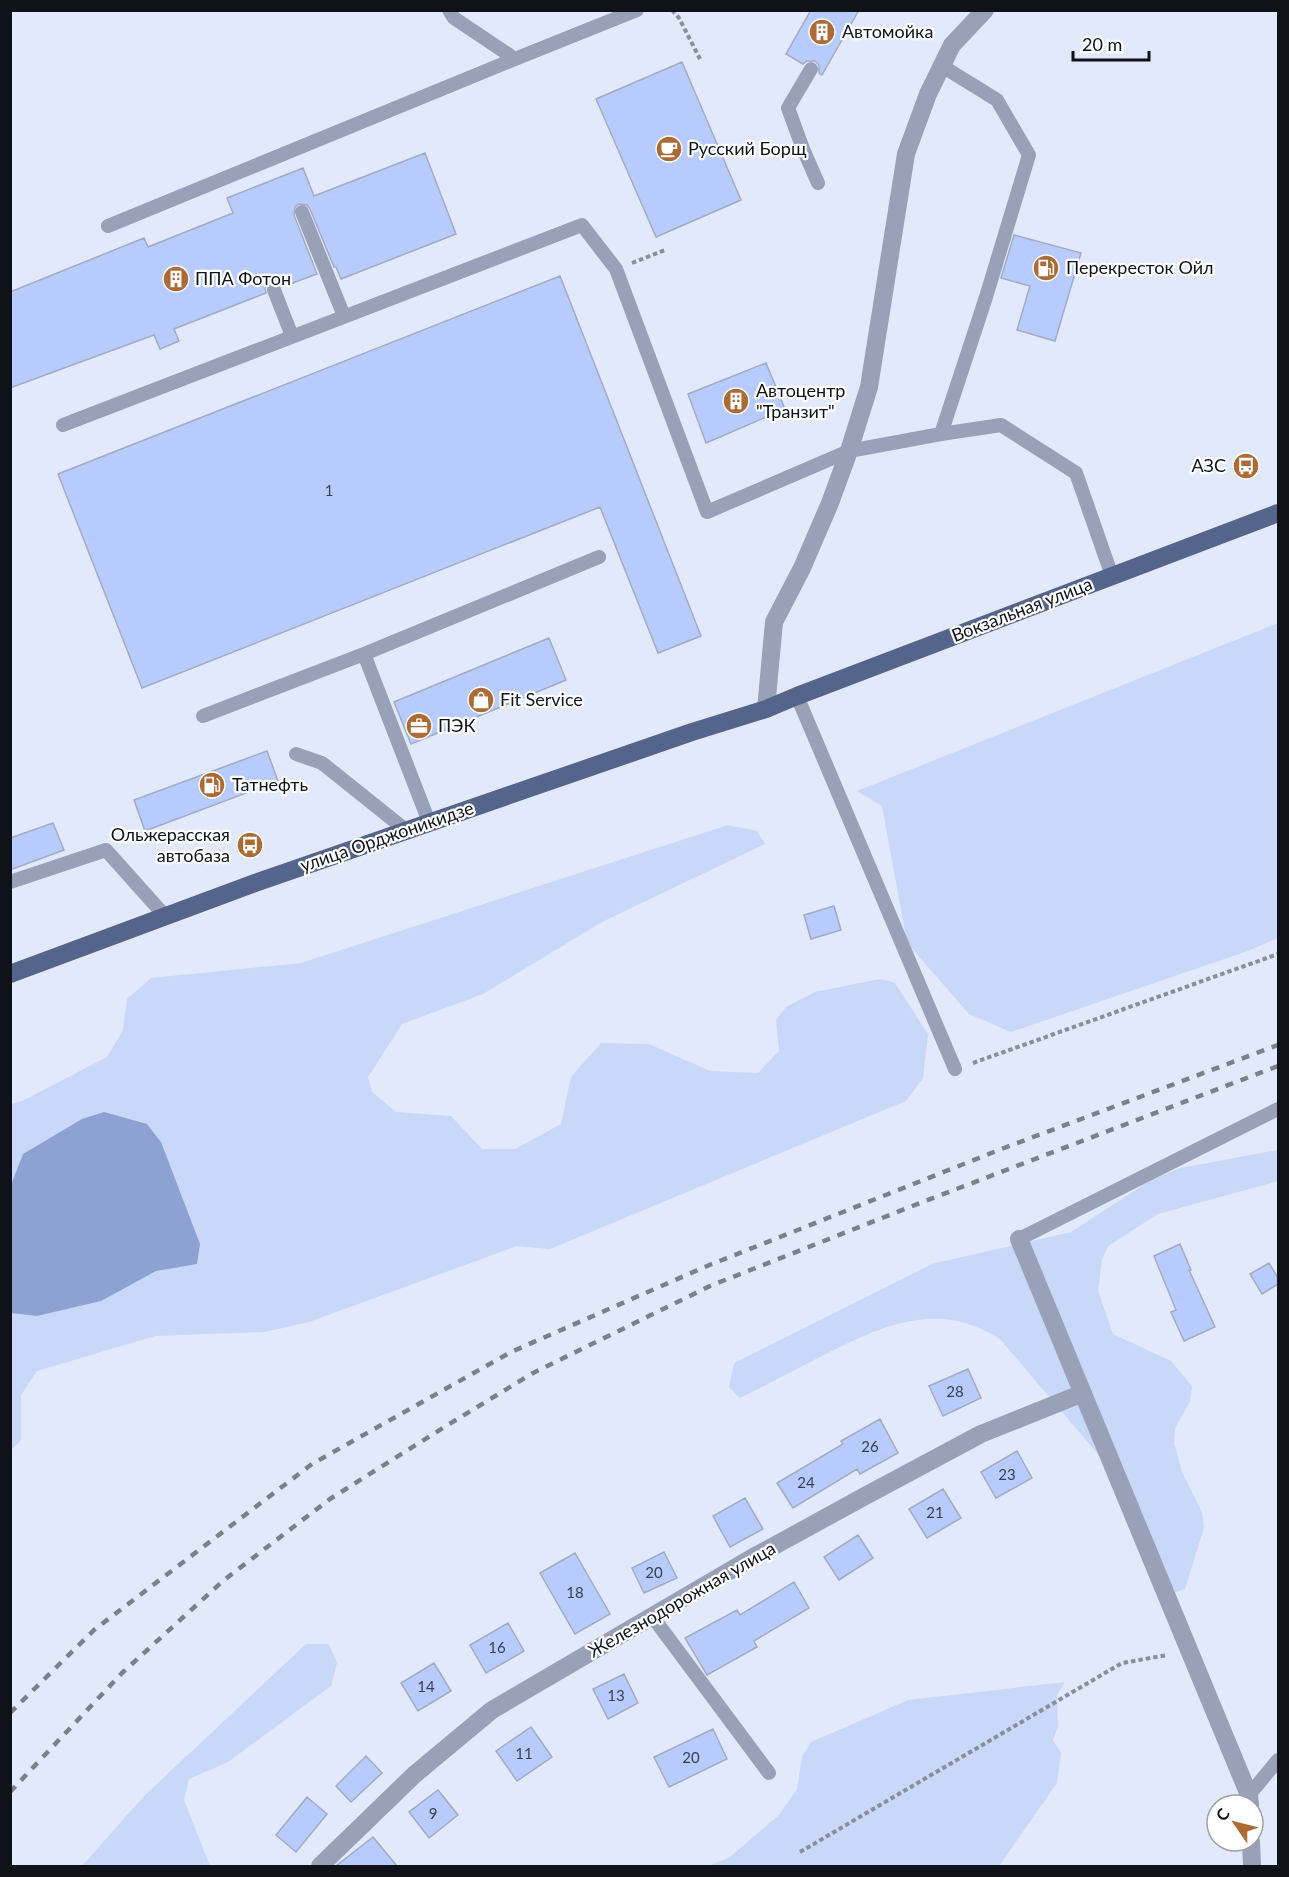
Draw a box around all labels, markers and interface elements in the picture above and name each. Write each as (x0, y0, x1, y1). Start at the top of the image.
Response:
building icon: Автомойка (807, 17, 837, 47)
place label: Автомойка (842, 20, 933, 42)
scale bar (1073, 24, 1150, 62)
text: 20 m (1082, 33, 1122, 55)
cafe icon: Русский Борщ (654, 134, 684, 164)
place label: Русский Борщ (688, 137, 807, 159)
fuel station icon: Перекресток Ойл (1031, 253, 1061, 283)
place label: Перекресток Ойл (1066, 256, 1214, 278)
building icon: ППА Фотон (161, 264, 191, 294)
place label: ППА Фотон (195, 267, 291, 289)
place label: Автоцентр "Транзит" (756, 379, 845, 422)
building icon: Автоцентр "Транзит" (721, 386, 751, 416)
bus stop icon: АЗС (1231, 451, 1261, 481)
place label: АЗС (1191, 454, 1226, 476)
house number: 1 (325, 481, 333, 499)
street label: Вокзальная улица (948, 572, 1095, 646)
shop icon: Fit Service (466, 685, 496, 715)
place label: Fit Service (500, 688, 583, 710)
office icon: ПЭК (404, 711, 434, 741)
place label: ПЭК (438, 714, 475, 736)
fuel station icon: Татнефть (197, 770, 227, 800)
place label: Татнефть (232, 773, 308, 795)
street label: улица Орджоникидзе (297, 796, 476, 876)
place label: Ольжерасская автобаза (111, 823, 230, 866)
bus stop icon: Ольжерасская автобаза (235, 830, 265, 860)
house number: 28 (946, 1382, 964, 1400)
house number: 26 (861, 1437, 879, 1455)
house number: 23 (998, 1465, 1016, 1483)
house number: 24 (797, 1473, 815, 1491)
house number: 21 (926, 1503, 944, 1521)
street label: Железнодорожная улица (584, 1536, 779, 1662)
house number: 20 (645, 1563, 663, 1581)
house number: 18 (566, 1583, 584, 1601)
house number: 16 (488, 1638, 506, 1656)
house number: 14 (417, 1677, 435, 1695)
house number: 13 (607, 1686, 625, 1704)
house number: 11 (515, 1744, 533, 1762)
house number: 20 (682, 1748, 700, 1766)
north arrow (1205, 1793, 1265, 1853)
house number: 9 (429, 1804, 437, 1822)
text: С (1211, 1804, 1233, 1824)

